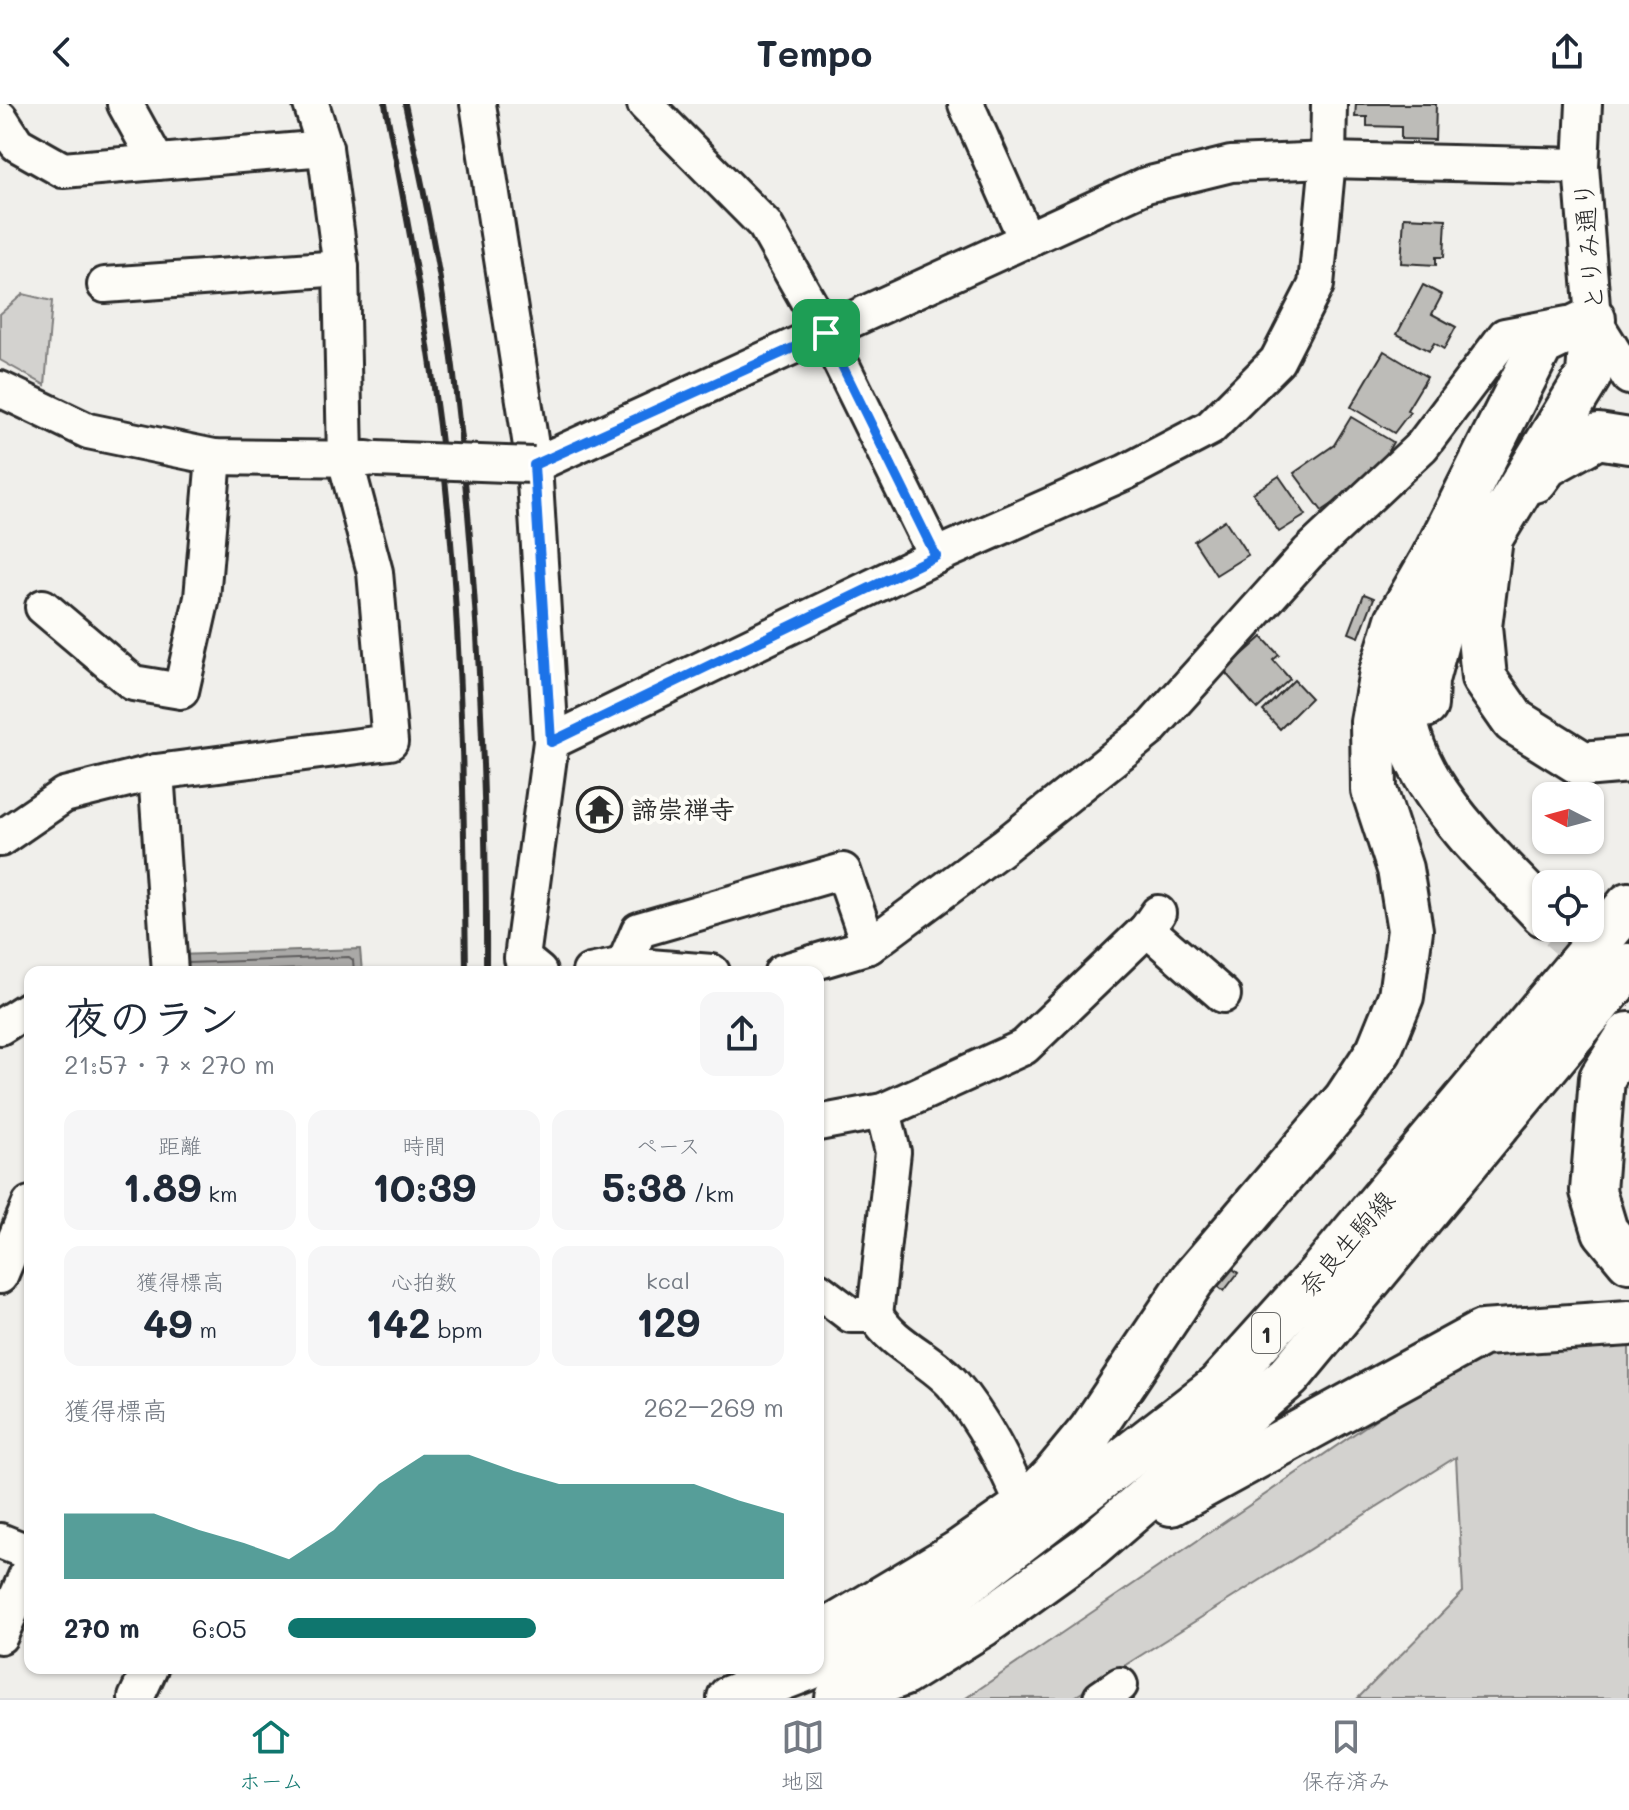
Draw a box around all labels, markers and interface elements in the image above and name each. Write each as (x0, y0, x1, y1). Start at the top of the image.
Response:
text: Tempo (757, 29, 872, 76)
icon: back (40, 30, 84, 74)
icon: share (1545, 30, 1589, 74)
street label: とりみ通り (1565, 180, 1611, 312)
pin (792, 299, 860, 367)
icon: arrive (804, 311, 848, 355)
north arrow (1532, 782, 1604, 854)
map controls (1532, 782, 1604, 942)
temple icon: 諦崇禅寺 (576, 785, 624, 833)
place label: 諦崇禅寺 (631, 792, 735, 826)
button: locate (1532, 870, 1604, 942)
text: 夜のラン (64, 988, 240, 1045)
button: share (700, 992, 784, 1076)
text: 21:57 · 7 × 270 m (64, 1047, 275, 1081)
text: 距離 (158, 1131, 202, 1160)
text: 時間 (402, 1131, 446, 1160)
text: ペース (636, 1131, 700, 1160)
text: 1.89 (122, 1160, 201, 1212)
text: 10:39 (372, 1160, 476, 1212)
text: 5:38 (602, 1160, 687, 1212)
text: km (201, 1179, 238, 1208)
text: /km (687, 1179, 734, 1208)
street label: 奈良生駒線 (1291, 1183, 1401, 1303)
text: kcal (646, 1266, 690, 1295)
text: 獲得標高 (136, 1267, 224, 1296)
text: 心拍数 (391, 1267, 457, 1296)
text: 129 (636, 1295, 700, 1347)
text: 49 (143, 1296, 192, 1348)
text: 142 (365, 1296, 431, 1348)
road number: 1 (1252, 1313, 1280, 1353)
text: m (192, 1315, 217, 1344)
text: bpm (431, 1315, 483, 1344)
text: 262–269 m (643, 1390, 784, 1424)
text: 獲得標高 (64, 1393, 168, 1427)
text: 270 m (64, 1611, 140, 1645)
text: 6:05 (192, 1611, 247, 1645)
tab: ホーム (239, 1715, 304, 1795)
tab: 地図 (781, 1715, 825, 1795)
tab: 保存済み (1302, 1715, 1390, 1795)

